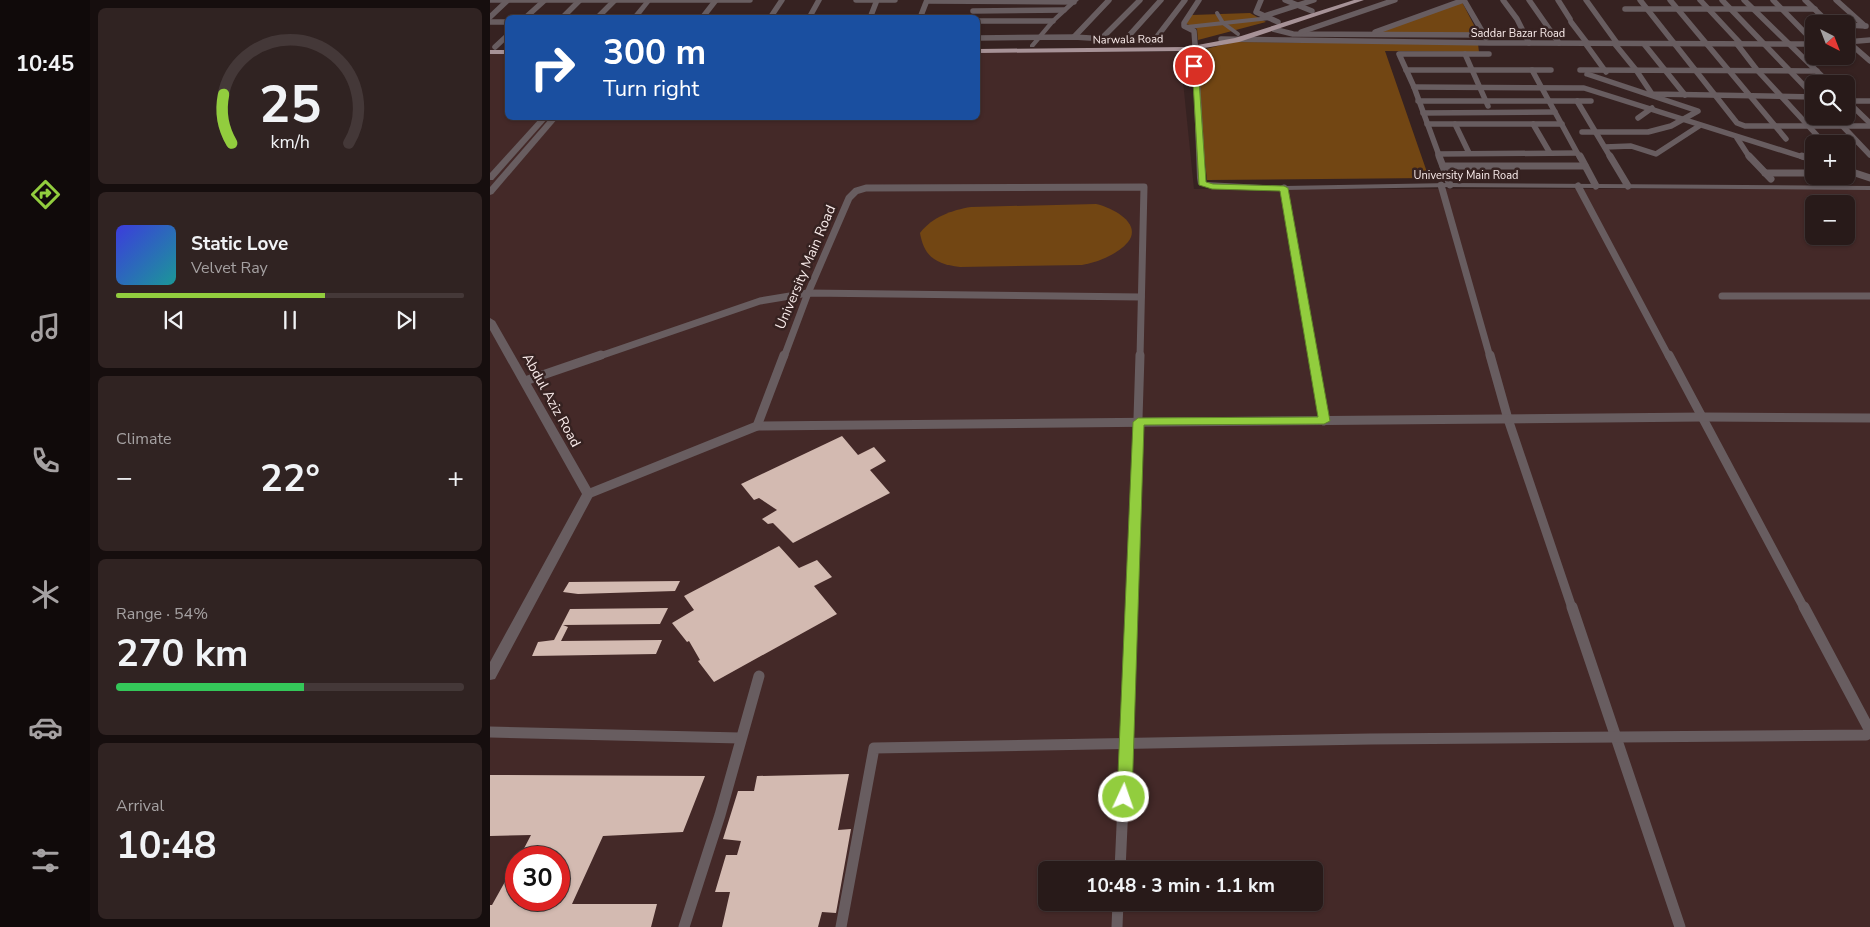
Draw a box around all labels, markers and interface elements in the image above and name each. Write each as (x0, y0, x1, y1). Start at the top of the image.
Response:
north arrow (1805, 15, 1855, 65)
map controls (1805, 15, 1855, 245)
street label: Saddar Bazar Road (1471, 26, 1565, 41)
text: 300 m (603, 29, 706, 76)
street label: Narwala Road (1093, 31, 1163, 48)
icon: right (520, 35, 585, 100)
pin (1173, 45, 1215, 87)
text: 10:45 (16, 49, 74, 79)
icon: arrive (1180, 52, 1208, 80)
text: 25 (259, 69, 321, 140)
text: Turn right (603, 74, 699, 104)
button: search (1805, 75, 1855, 125)
text: km/h (270, 130, 310, 154)
button: + (1805, 135, 1855, 185)
street label: University Main Road (1414, 168, 1518, 183)
icon: directions (28, 177, 63, 212)
button: − (1805, 195, 1855, 245)
street label: University Main Road (771, 202, 840, 332)
text: Static Love (191, 231, 288, 257)
text: Velvet Ray (191, 257, 268, 279)
icon: previous (160, 306, 188, 334)
icon: pause (276, 306, 304, 334)
icon: next (392, 306, 420, 334)
icon: music (28, 310, 63, 345)
street label: Abdul Aziz Road (518, 350, 585, 451)
text: Climate (116, 428, 171, 450)
icon: phone (28, 443, 63, 478)
text: 22° (260, 453, 320, 504)
text: − (116, 459, 133, 497)
text: + (447, 459, 464, 497)
icon: climate (28, 577, 63, 612)
text: Range · 54% (116, 603, 208, 625)
text: 270 km (116, 628, 248, 679)
icon: car (28, 710, 63, 745)
position arrow (1097, 770, 1149, 822)
text: Arrival (116, 795, 164, 817)
text: 10:48 (116, 820, 217, 871)
icon: filters (28, 843, 63, 878)
speed limit sign: 30 (505, 846, 570, 911)
text: 10:48 · 3 min · 1.1 km (1086, 873, 1275, 899)

